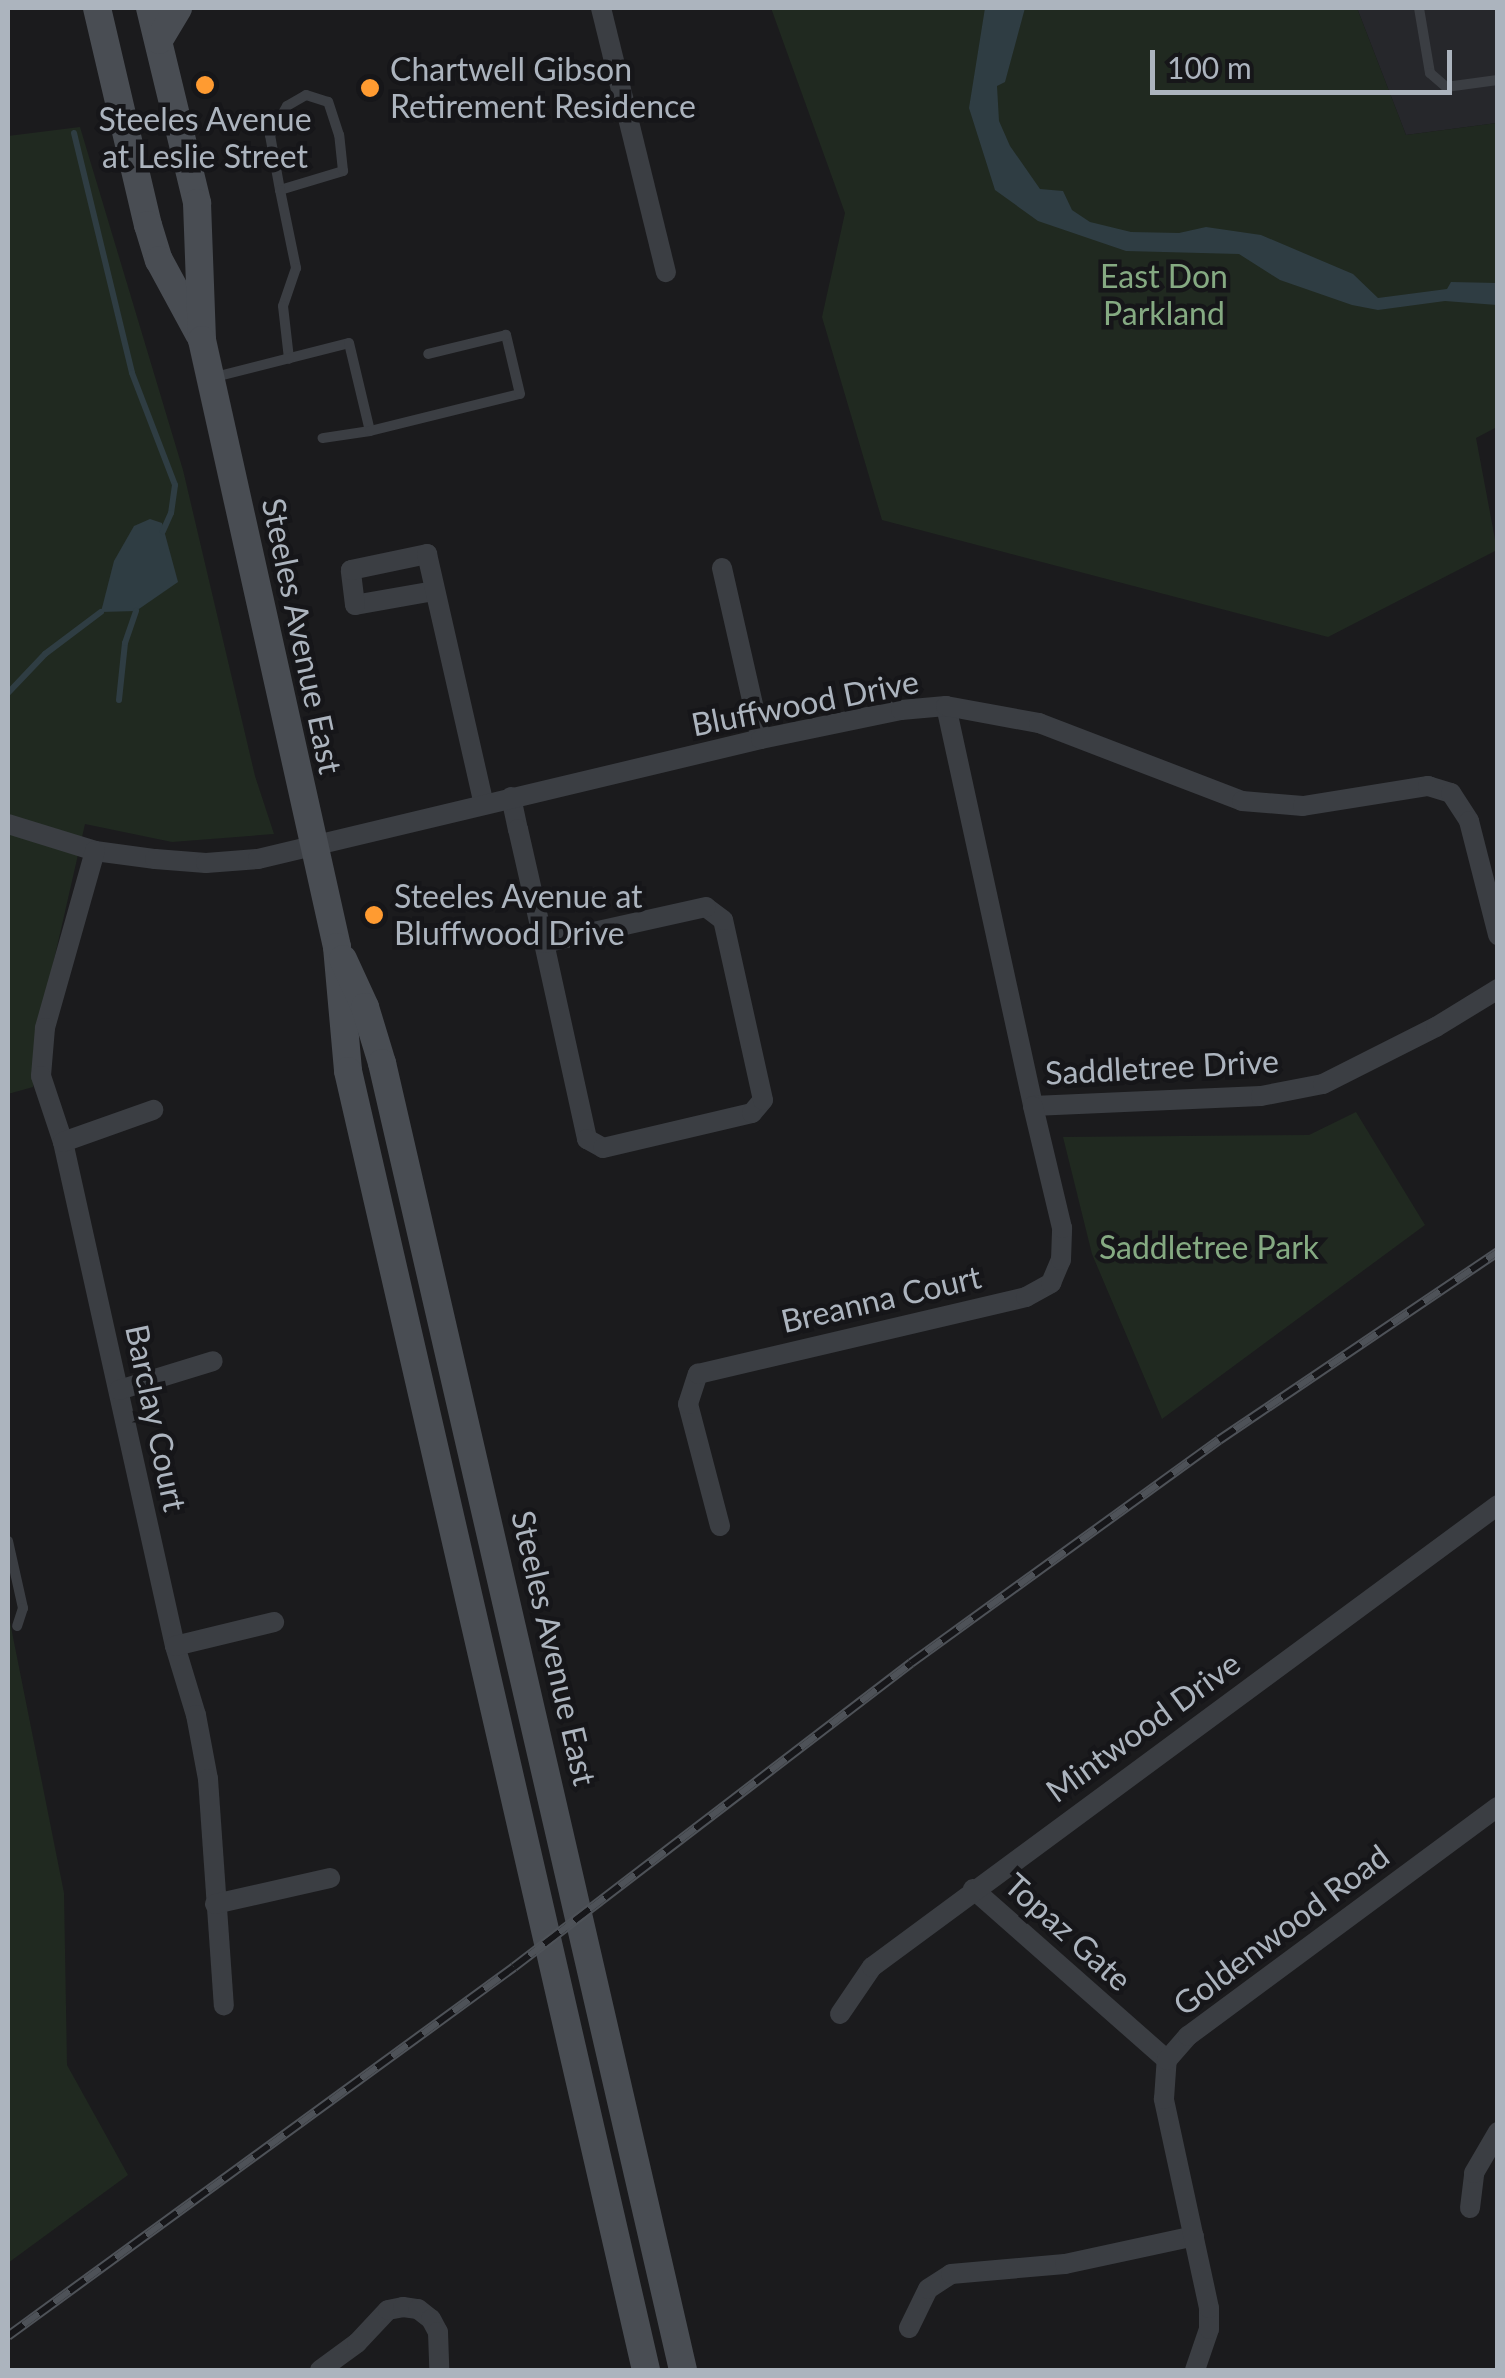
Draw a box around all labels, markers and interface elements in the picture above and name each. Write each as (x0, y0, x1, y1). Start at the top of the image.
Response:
scale bar (1155, 30, 1458, 92)
text: 100 m (1167, 49, 1252, 85)
place label: Chartwell Gibson Retirement Residence (390, 51, 696, 126)
marker: Steeles Avenue at Leslie Street (194, 74, 216, 96)
marker: Chartwell Gibson Retirement Residence (359, 77, 381, 99)
place label: Steeles Avenue at Leslie Street (98, 101, 312, 176)
park label: East Don Parkland (1100, 258, 1228, 333)
street label: Steeles Avenue East (254, 494, 350, 778)
street label: Bluffwood Drive (688, 662, 922, 744)
place label: Steeles Avenue at Bluffwood Drive (394, 878, 644, 953)
marker: Steeles Avenue at Bluffwood Drive (363, 904, 385, 926)
street label: Saddletree Drive (1044, 1042, 1280, 1092)
park label: Saddletree Park (1099, 1228, 1319, 1266)
street label: Breanna Court (777, 1257, 985, 1341)
street label: Barclay Court (117, 1321, 195, 1515)
street label: Steeles Avenue East (504, 1506, 604, 1790)
street label: Mintwood Drive (1039, 1644, 1247, 1810)
street label: Goldenwood Road (1166, 1837, 1396, 2023)
street label: Topaz Gate (997, 1865, 1139, 1999)

